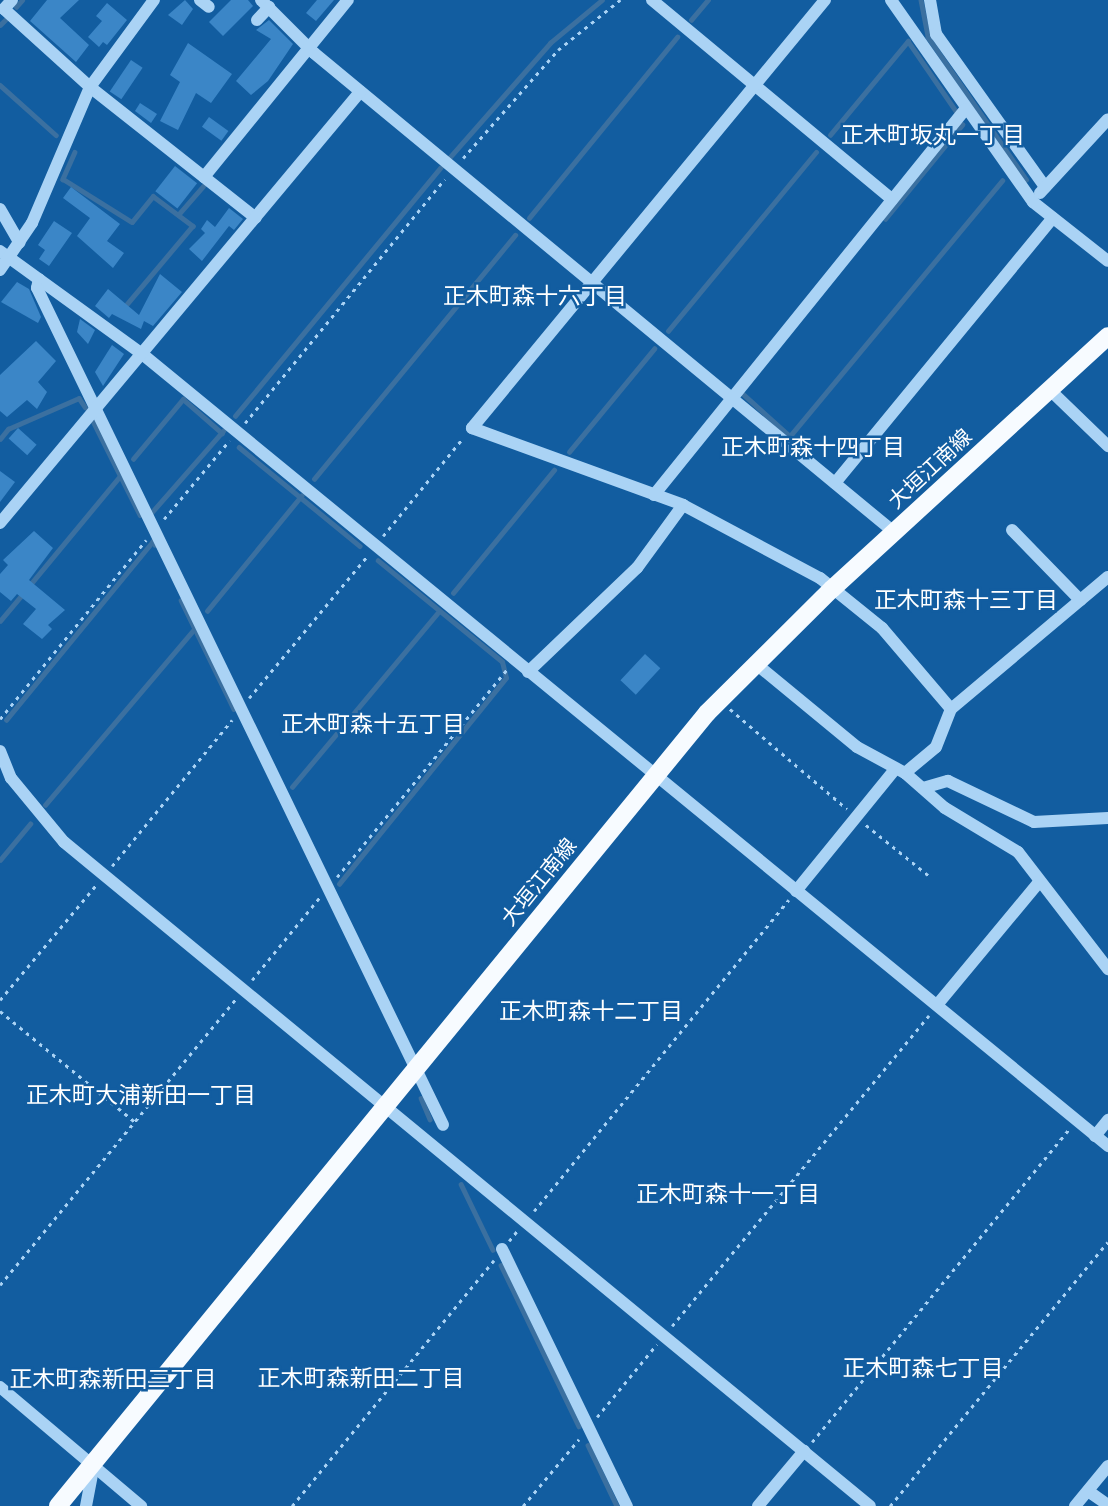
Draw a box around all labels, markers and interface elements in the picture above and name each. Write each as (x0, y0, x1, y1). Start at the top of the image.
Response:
district label: 正木町坂丸一丁目 (841, 121, 1025, 149)
district label: 正木町森十六丁目 (443, 282, 627, 310)
street label: 大垣江南線 (883, 424, 977, 514)
district label: 正木町森十四丁目 (721, 433, 905, 461)
district label: 正木町森十三丁目 (874, 586, 1058, 614)
district label: 正木町森十五丁目 (281, 710, 465, 738)
street label: 大垣江南線 (496, 833, 582, 931)
district label: 正木町森十二丁目 (499, 997, 683, 1025)
district label: 正木町大浦新田一丁目 (26, 1081, 256, 1109)
district label: 正木町森十一丁目 (636, 1180, 820, 1208)
district label: 正木町森七丁目 (843, 1354, 1003, 1382)
district label: 正木町森新田二丁目 (258, 1364, 464, 1392)
district label: 正木町森新田三丁目 (10, 1365, 216, 1393)

